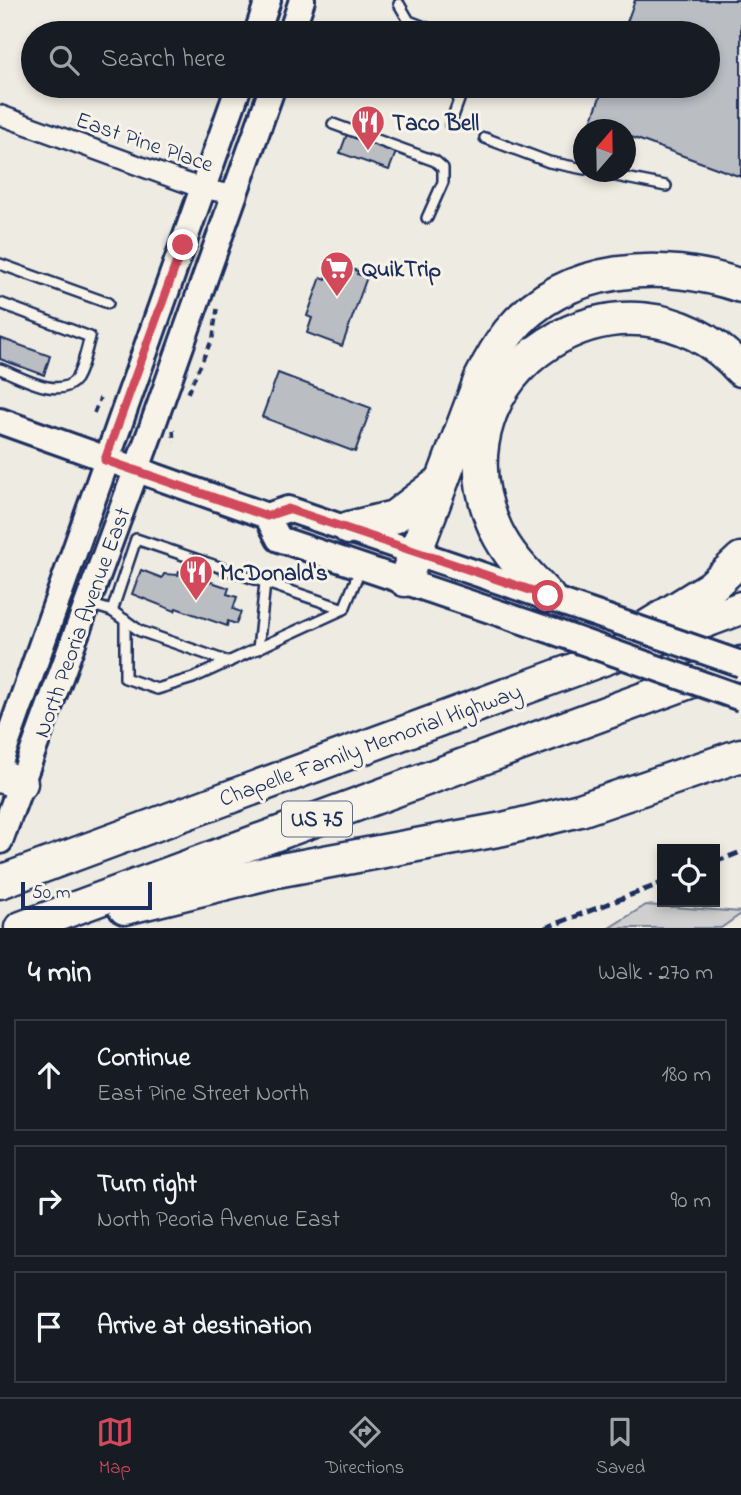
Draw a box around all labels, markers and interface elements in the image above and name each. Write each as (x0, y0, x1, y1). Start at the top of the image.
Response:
search box (21, 21, 720, 98)
icon: search (45, 41, 83, 79)
text: Search here (101, 41, 226, 79)
restaurant icon: Taco Bell (349, 103, 387, 152)
street label: East Pine Place (71, 104, 218, 183)
place label: Taco Bell (392, 108, 479, 141)
north arrow (573, 119, 636, 182)
route end (167, 229, 198, 260)
supermarket icon: QuikTrip (318, 249, 356, 298)
place label: QuikTrip (362, 254, 442, 287)
street label: North Peoria Avenue East (26, 503, 140, 743)
restaurant icon: McDonald's (177, 553, 215, 602)
place label: McDonald's (220, 558, 328, 591)
route start (532, 580, 563, 611)
street label: Chapelle Family Memorial Highway (215, 676, 527, 818)
road number: US 75 (282, 802, 352, 836)
map controls (657, 844, 720, 907)
button: locate (657, 844, 720, 907)
scale bar (21, 879, 152, 911)
text: 50 m (32, 880, 71, 907)
text: 4 min (28, 952, 91, 996)
text: Walk · 270 m (598, 957, 713, 990)
text: Continue (97, 1040, 190, 1078)
icon: ahead (30, 1056, 68, 1094)
text: 180 m (662, 1059, 711, 1092)
text: East Pine Street North (97, 1078, 309, 1111)
text: Turn right (97, 1166, 197, 1204)
icon: right (30, 1182, 68, 1220)
text: 90 m (671, 1185, 711, 1218)
text: North Peoria Avenue East (97, 1204, 340, 1237)
icon: arrive (30, 1308, 68, 1346)
text: Arrive at destination (97, 1308, 312, 1346)
tab: Map (96, 1413, 134, 1482)
tab: Directions (325, 1413, 404, 1482)
tab: Saved (596, 1413, 645, 1482)

